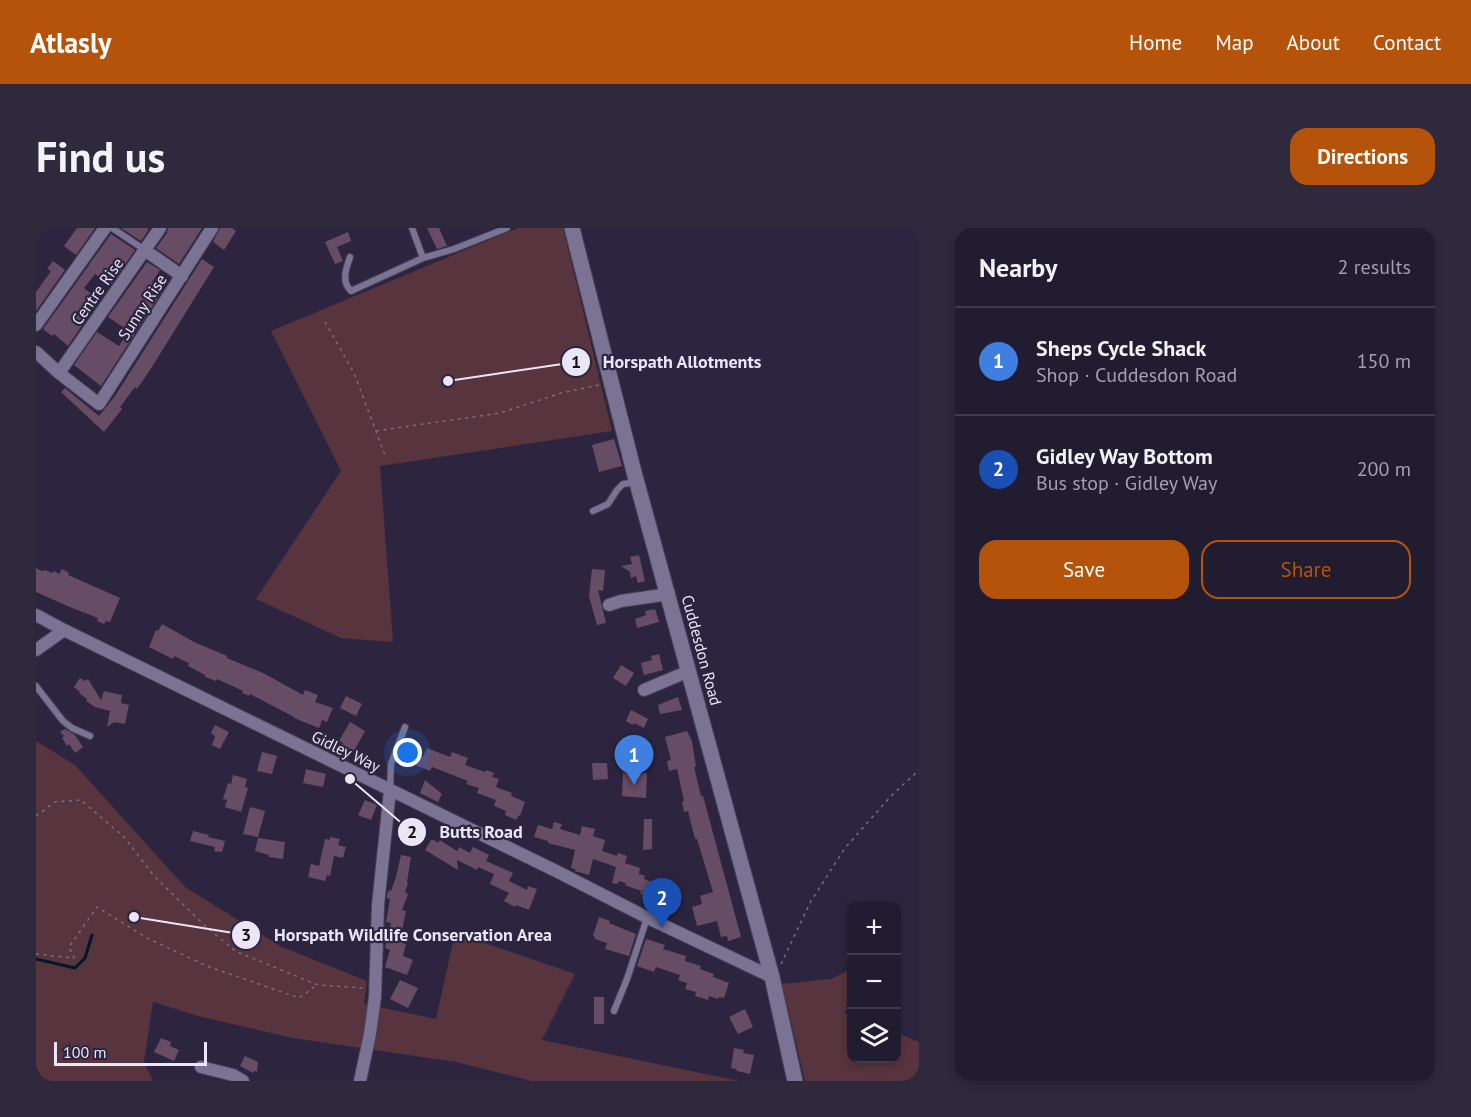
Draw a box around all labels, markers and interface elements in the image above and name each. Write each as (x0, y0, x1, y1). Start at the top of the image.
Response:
text: Atlasly (30, 24, 112, 61)
text: Home (1129, 29, 1182, 56)
text: Map (1215, 29, 1254, 56)
text: About (1287, 29, 1340, 56)
text: Contact (1373, 29, 1441, 56)
button: Directions (1290, 128, 1435, 185)
text: Find us (36, 129, 165, 184)
text: Nearby (979, 251, 1057, 284)
street label: Centre Rise (67, 254, 127, 328)
text: 2 results (1338, 254, 1411, 280)
street label: Sunny Rise (113, 270, 171, 344)
text: Sheps Cycle Shack (1036, 334, 1206, 362)
callout: Horspath Allotments (561, 344, 774, 380)
text: 1 (993, 348, 1004, 374)
text: 150 m (1357, 348, 1411, 374)
text: 1 (571, 350, 581, 373)
text: Horspath Allotments (603, 350, 762, 373)
text: Shop · Cuddesdon Road (1036, 362, 1237, 388)
text: Gidley Way Bottom (1036, 442, 1213, 470)
text: 2 (993, 456, 1004, 482)
text: 200 m (1357, 456, 1411, 482)
text: Bus stop · Gidley Way (1036, 470, 1217, 496)
button: Save (979, 540, 1189, 599)
button: Share (1201, 540, 1411, 599)
street label: Cuddesdon Road (678, 593, 726, 707)
street label: Gidley Way (308, 726, 384, 776)
pin: 1 (614, 736, 654, 785)
your location (393, 738, 422, 767)
callout: Butts Road (397, 814, 535, 850)
text: 2 (407, 820, 417, 843)
text: Butts Road (439, 820, 523, 843)
pin: 2 (642, 878, 682, 928)
map controls (847, 901, 901, 1063)
button: + (847, 901, 901, 955)
callout: Horspath Wildlife Conservation Area (231, 917, 565, 953)
text: 3 (241, 923, 251, 946)
text: Horspath Wildlife Conservation Area (274, 923, 552, 946)
button: − (847, 955, 901, 1009)
button: layers (847, 1009, 901, 1063)
scale bar (54, 1039, 207, 1066)
text: 100 m (63, 1042, 106, 1062)

